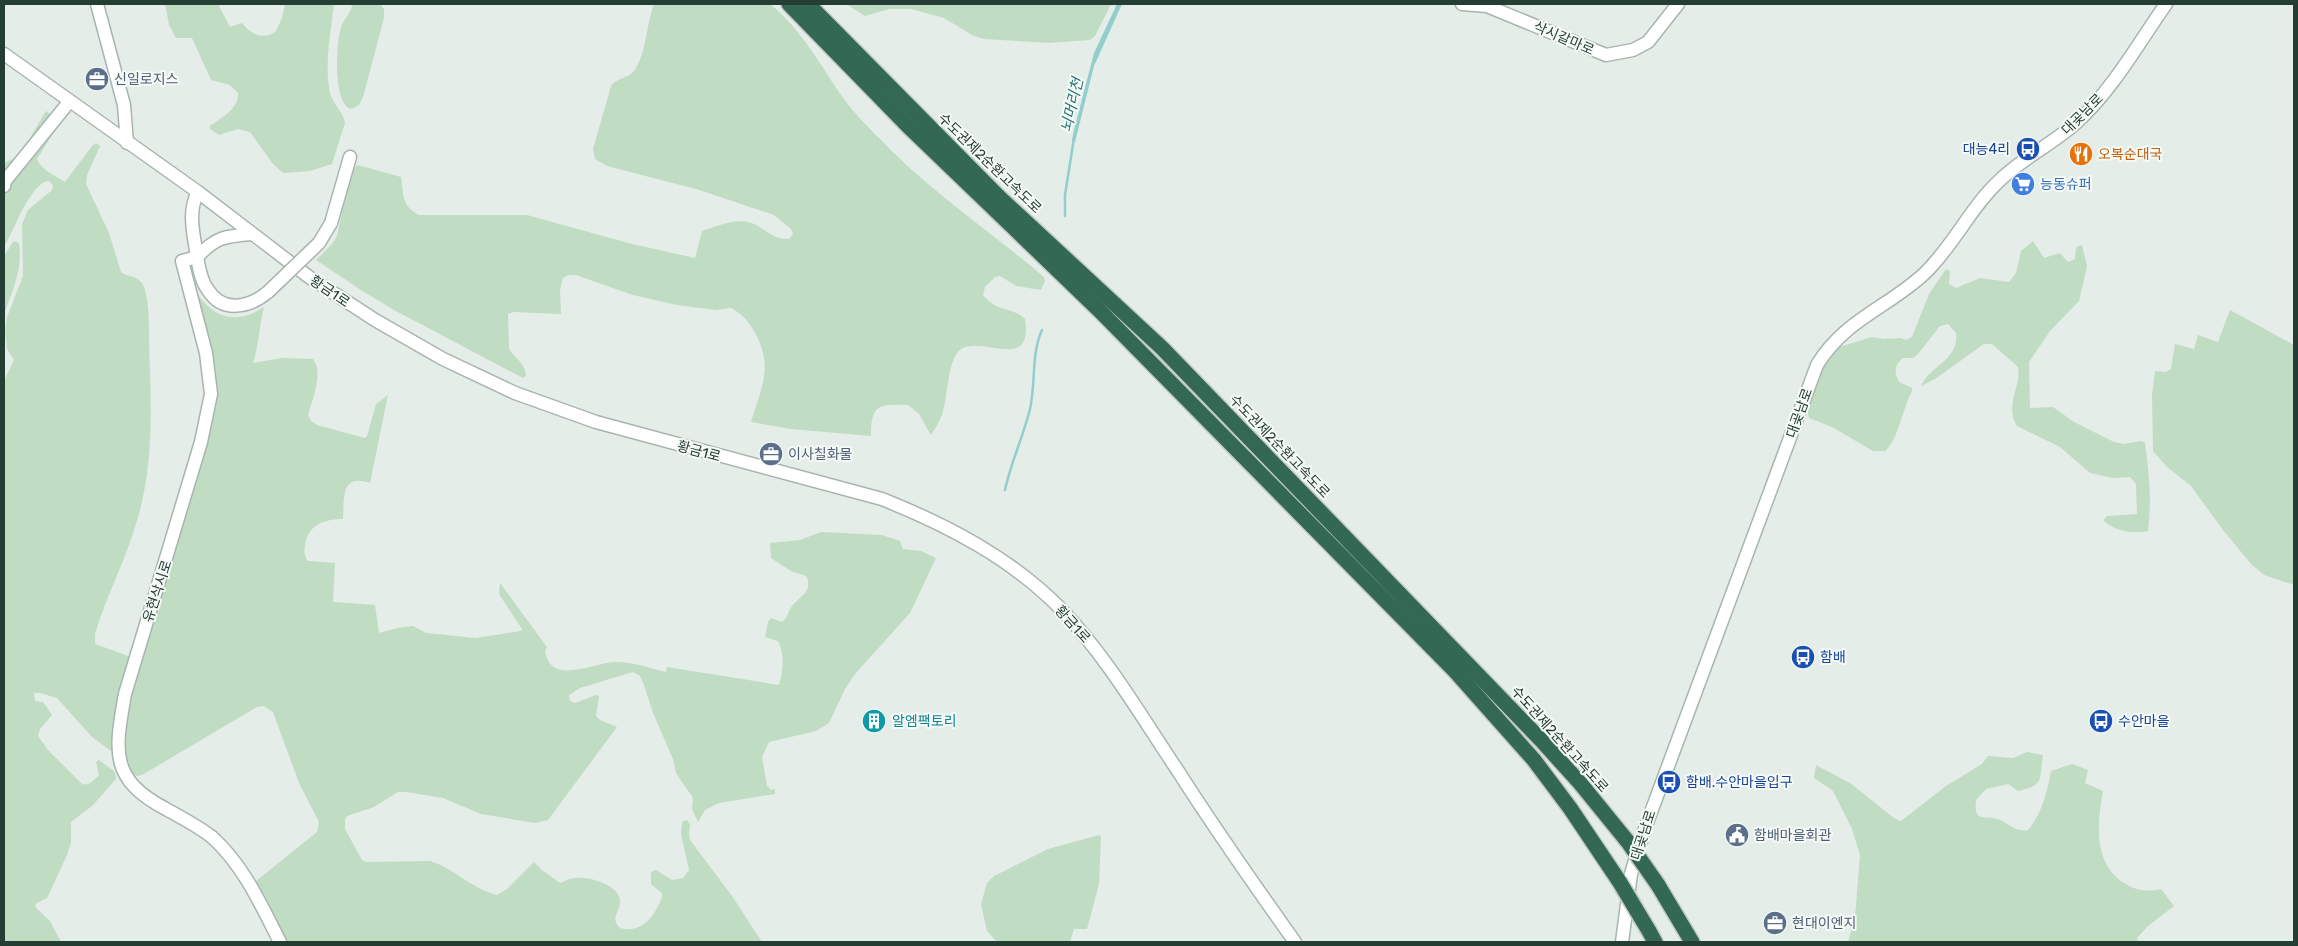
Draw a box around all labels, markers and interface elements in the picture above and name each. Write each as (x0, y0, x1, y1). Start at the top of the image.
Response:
street label: 삭시갈마로 (1531, 18, 1597, 59)
office icon: 신일로지스 (84, 66, 110, 92)
place label: 신일로지스 (114, 71, 179, 88)
water label: 뇌머리천 (1057, 74, 1087, 134)
street label: 대곶남로 (2058, 90, 2107, 139)
street label: 수도권제2순환고속도로 (934, 110, 1045, 217)
bus stop icon: 대능4리 (2015, 136, 2041, 162)
place label: 대능4리 (1963, 141, 2010, 158)
restaurant icon: 오복순대국 (2068, 141, 2094, 167)
place label: 오복순대국 (2098, 146, 2163, 163)
supermarket icon: 능동슈퍼 (2010, 171, 2036, 197)
place label: 능동슈퍼 (2040, 176, 2092, 193)
street label: 황금1로 (306, 272, 353, 311)
street label: 대곶남로 (1783, 386, 1816, 440)
street label: 수도권제2순환고속도로 (1226, 391, 1333, 502)
street label: 황금1로 (675, 437, 723, 465)
office icon: 이사칠화물 (758, 441, 784, 467)
place label: 이사칠화물 (788, 446, 853, 463)
street label: 유현삭시로 (139, 558, 176, 624)
street label: 황금1로 (1051, 602, 1094, 647)
bus stop icon: 함배 (1790, 644, 1816, 670)
place label: 함배 (1820, 649, 1846, 666)
street label: 수도권제2순환고속도로 (1507, 683, 1612, 796)
building icon: 알엠팩토리 (861, 708, 887, 734)
bus stop icon: 수안마을 (2088, 708, 2114, 734)
place label: 알엠팩토리 (892, 713, 956, 730)
place label: 수안마을 (2118, 713, 2170, 730)
bus stop icon: 함배.수안마을입구 (1656, 769, 1682, 795)
place label: 함배.수안마을입구 (1686, 774, 1793, 791)
street label: 대곶남로 (1627, 808, 1660, 862)
public building icon: 함배마을회관 (1724, 822, 1750, 848)
place label: 함배마을회관 (1754, 827, 1831, 844)
office icon: 현대이엔지 (1762, 910, 1788, 936)
place label: 현대이엔지 (1792, 915, 1856, 932)

